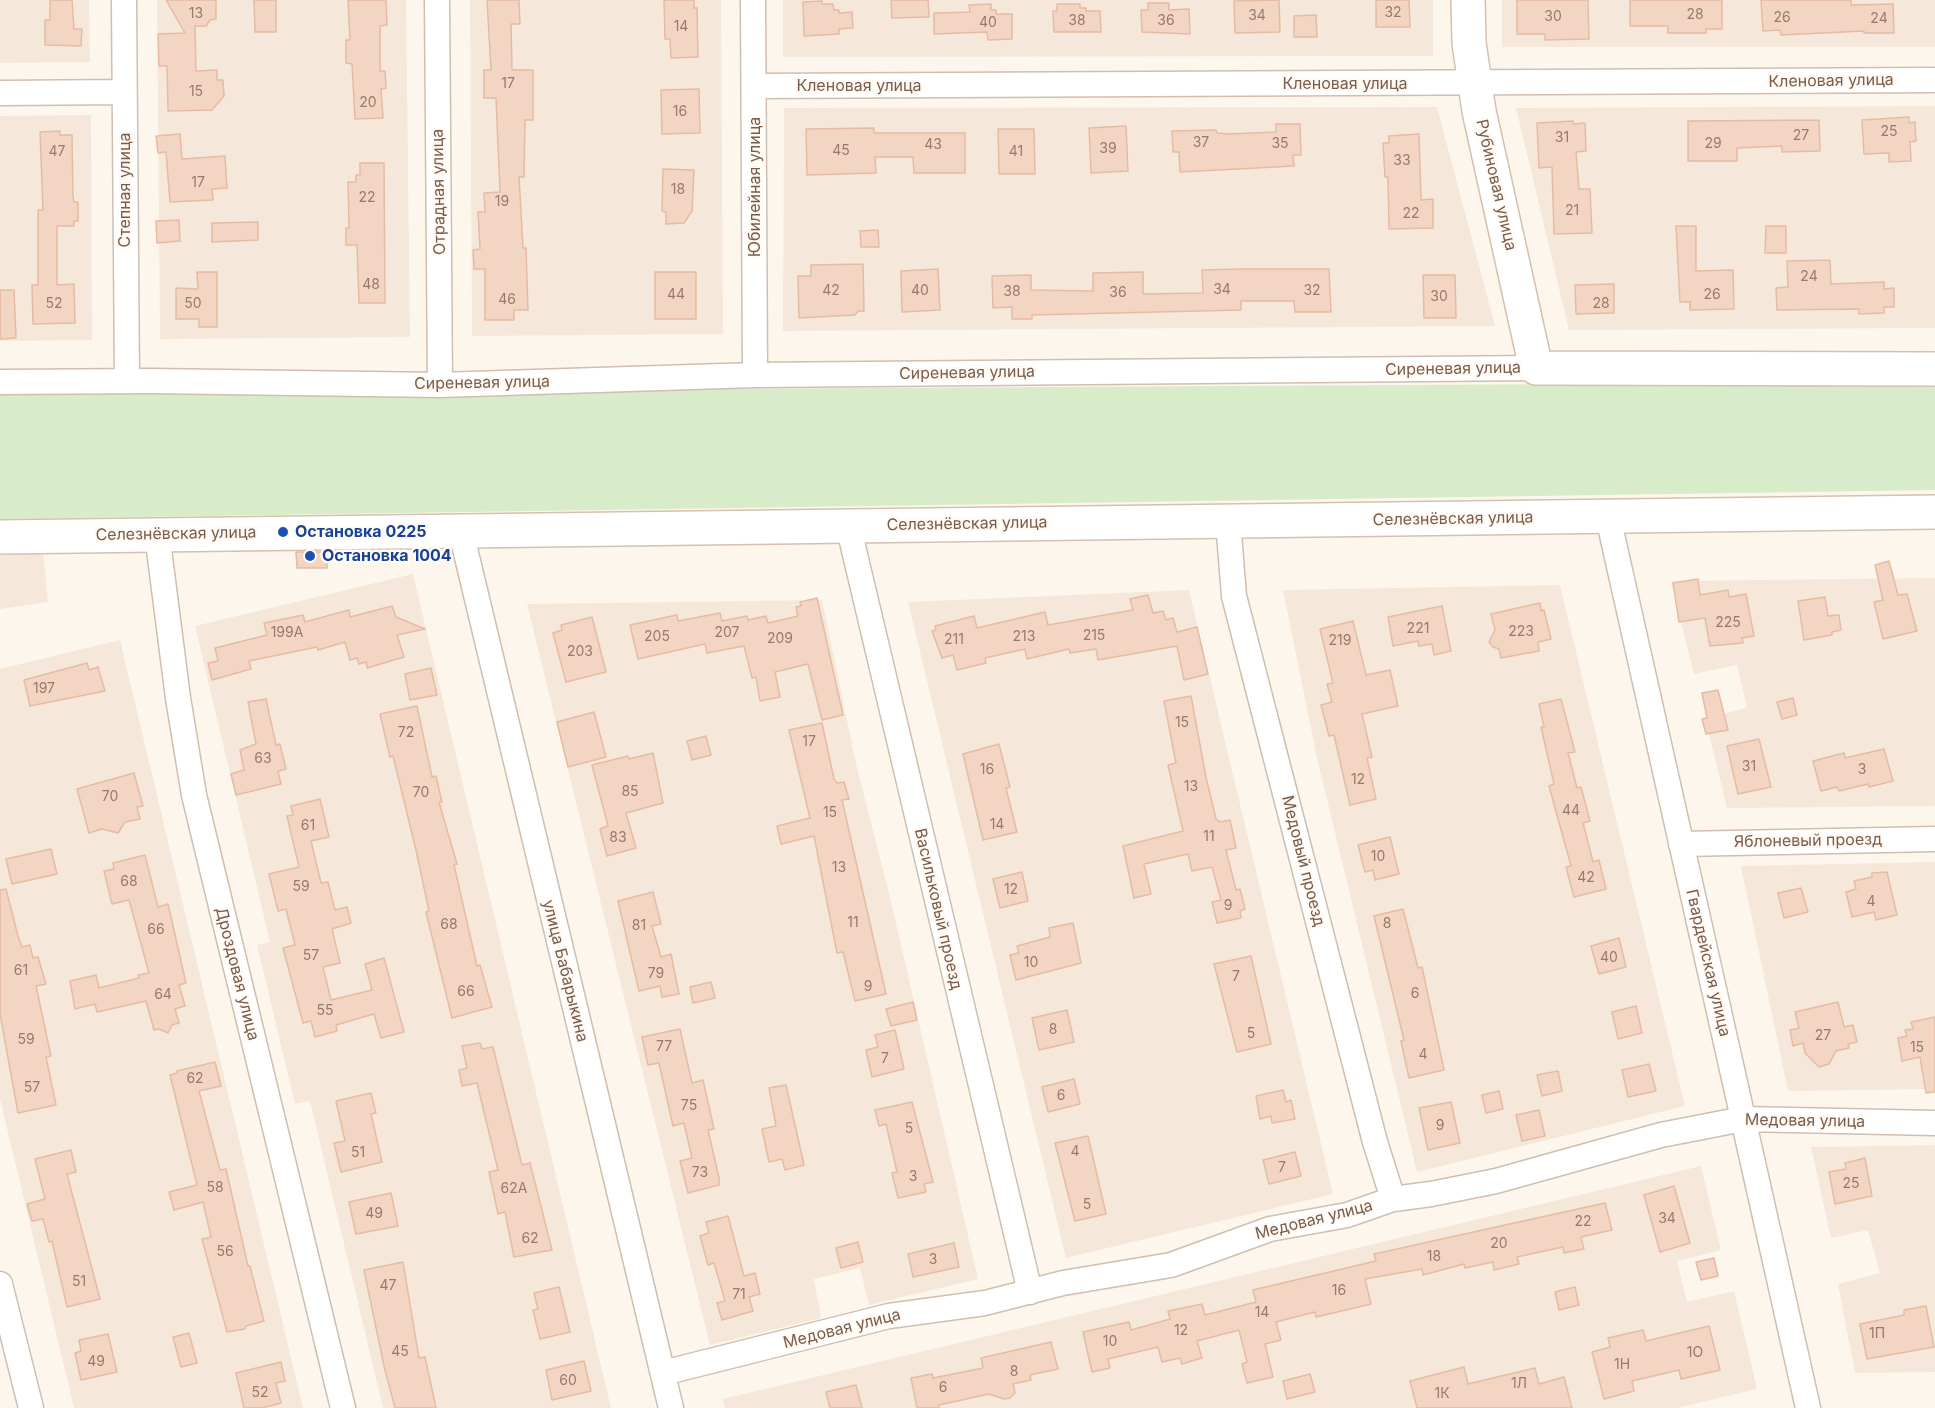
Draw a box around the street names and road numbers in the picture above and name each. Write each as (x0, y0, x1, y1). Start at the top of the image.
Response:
street label: Кленовая улица (1768, 70, 1894, 92)
street label: Кленовая улица (1282, 74, 1408, 94)
street label: Кленовая улица (796, 76, 922, 96)
street label: Юбилейная улица (745, 117, 765, 257)
street label: Рубиновая улица (1472, 118, 1520, 252)
street label: Отрадная улица (428, 129, 450, 255)
street label: Степная улица (115, 133, 135, 247)
street label: Сиреневая улица (1385, 358, 1521, 380)
street label: Сиреневая улица (899, 362, 1035, 384)
street label: Сиреневая улица (414, 372, 550, 394)
street label: Селезнёвская улица (1372, 508, 1534, 530)
street label: Селезнёвская улица (886, 513, 1048, 535)
street label: Селезнёвская улица (95, 523, 257, 545)
street label: Медовый проезд (1277, 794, 1329, 928)
street label: Васильковый проезд (910, 826, 966, 992)
street label: Яблоневый проезд (1734, 830, 1882, 852)
street label: Гвардейская улица (1682, 887, 1734, 1039)
street label: улица Бабарыкина (538, 898, 592, 1044)
street label: Дроздовая улица (211, 905, 263, 1043)
street label: Медовая улица (1745, 1110, 1865, 1132)
street label: Медовая улица (1253, 1196, 1375, 1244)
street label: Медовая улица (781, 1305, 903, 1353)

